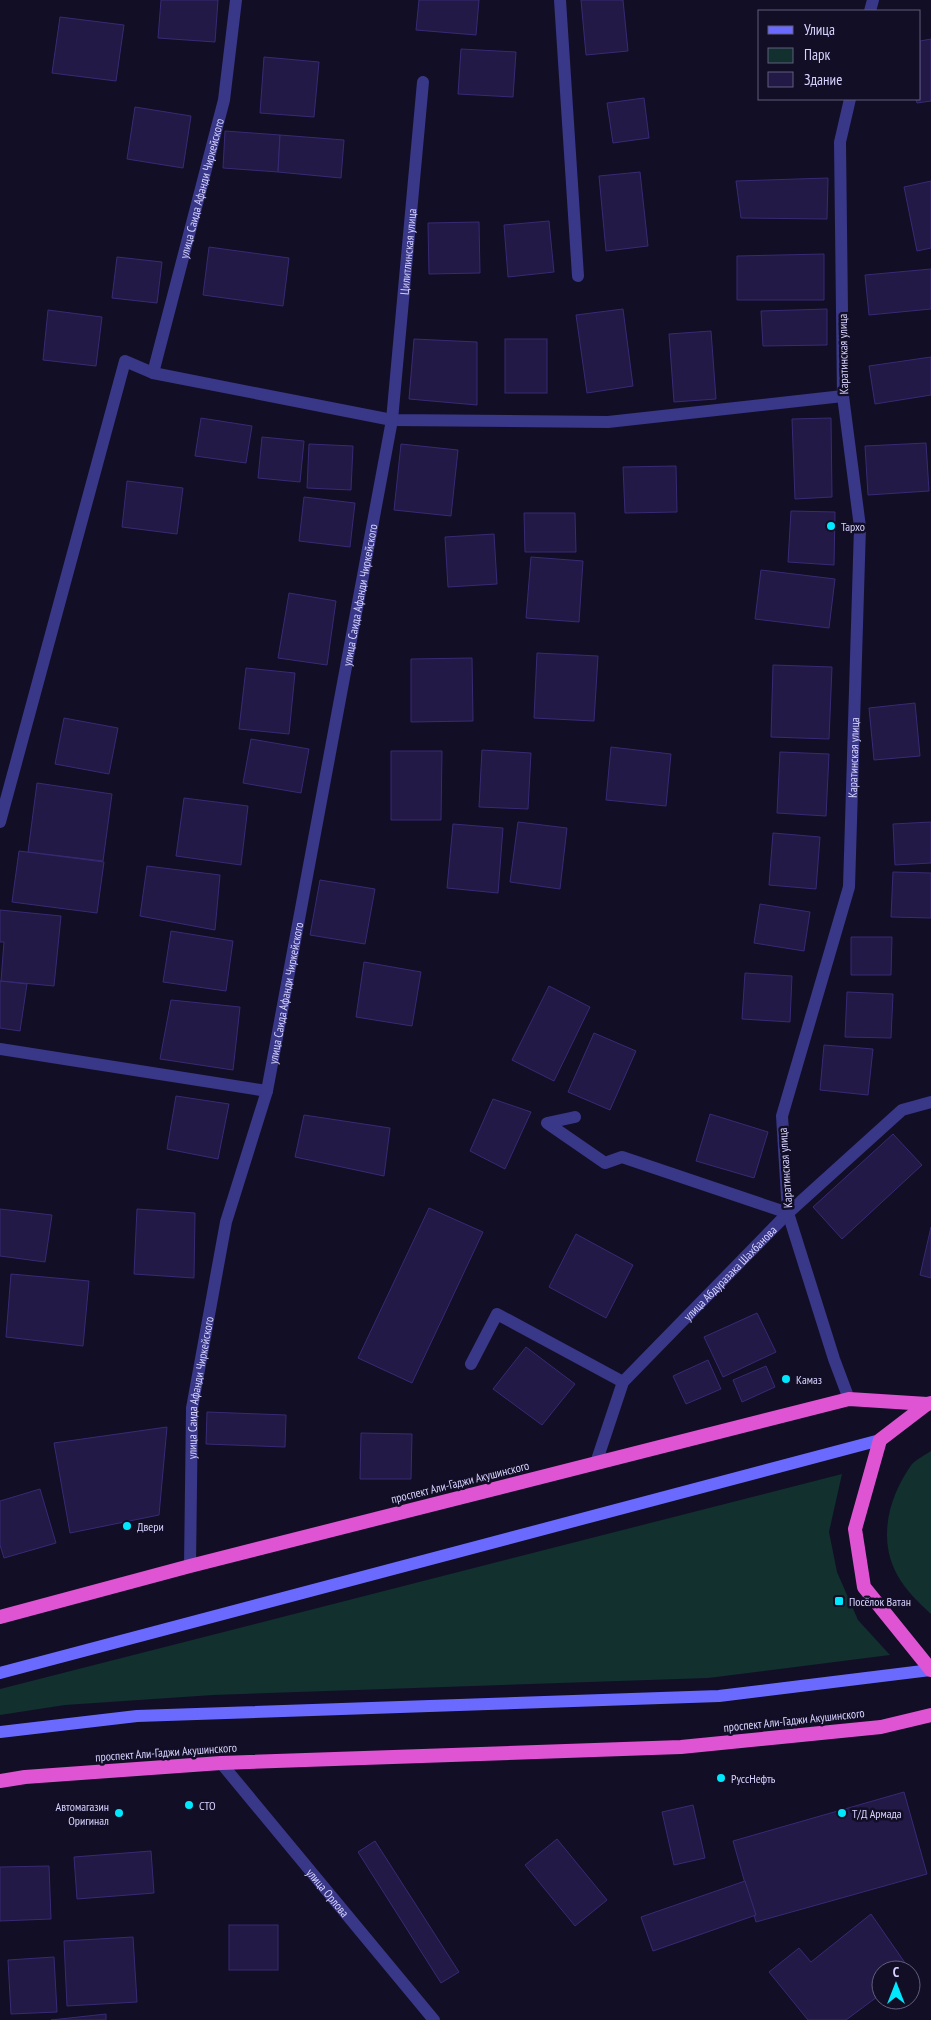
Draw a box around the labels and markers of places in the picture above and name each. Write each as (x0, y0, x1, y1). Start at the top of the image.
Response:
place label: Тархо (841, 519, 865, 534)
marker: Тархо (825, 520, 837, 532)
place label: Камаз (796, 1372, 822, 1387)
marker: Камаз (780, 1373, 792, 1385)
place label: Двери (137, 1519, 164, 1534)
marker: Двери (121, 1520, 133, 1532)
place label: Посёлок Ватан (849, 1594, 911, 1609)
marker: Посёлок Ватан (833, 1595, 845, 1607)
place label: РуссНефть (731, 1771, 776, 1786)
marker: РуссНефть (715, 1772, 727, 1784)
place label: СТО (199, 1798, 216, 1813)
place label: Автомагазин Оригинал (56, 1799, 109, 1828)
marker: СТО (183, 1799, 195, 1811)
place label: Т/Д Армада (852, 1806, 902, 1821)
marker: Автомагазин Оригинал (113, 1807, 125, 1819)
marker: Т/Д Армада (836, 1807, 848, 1819)

